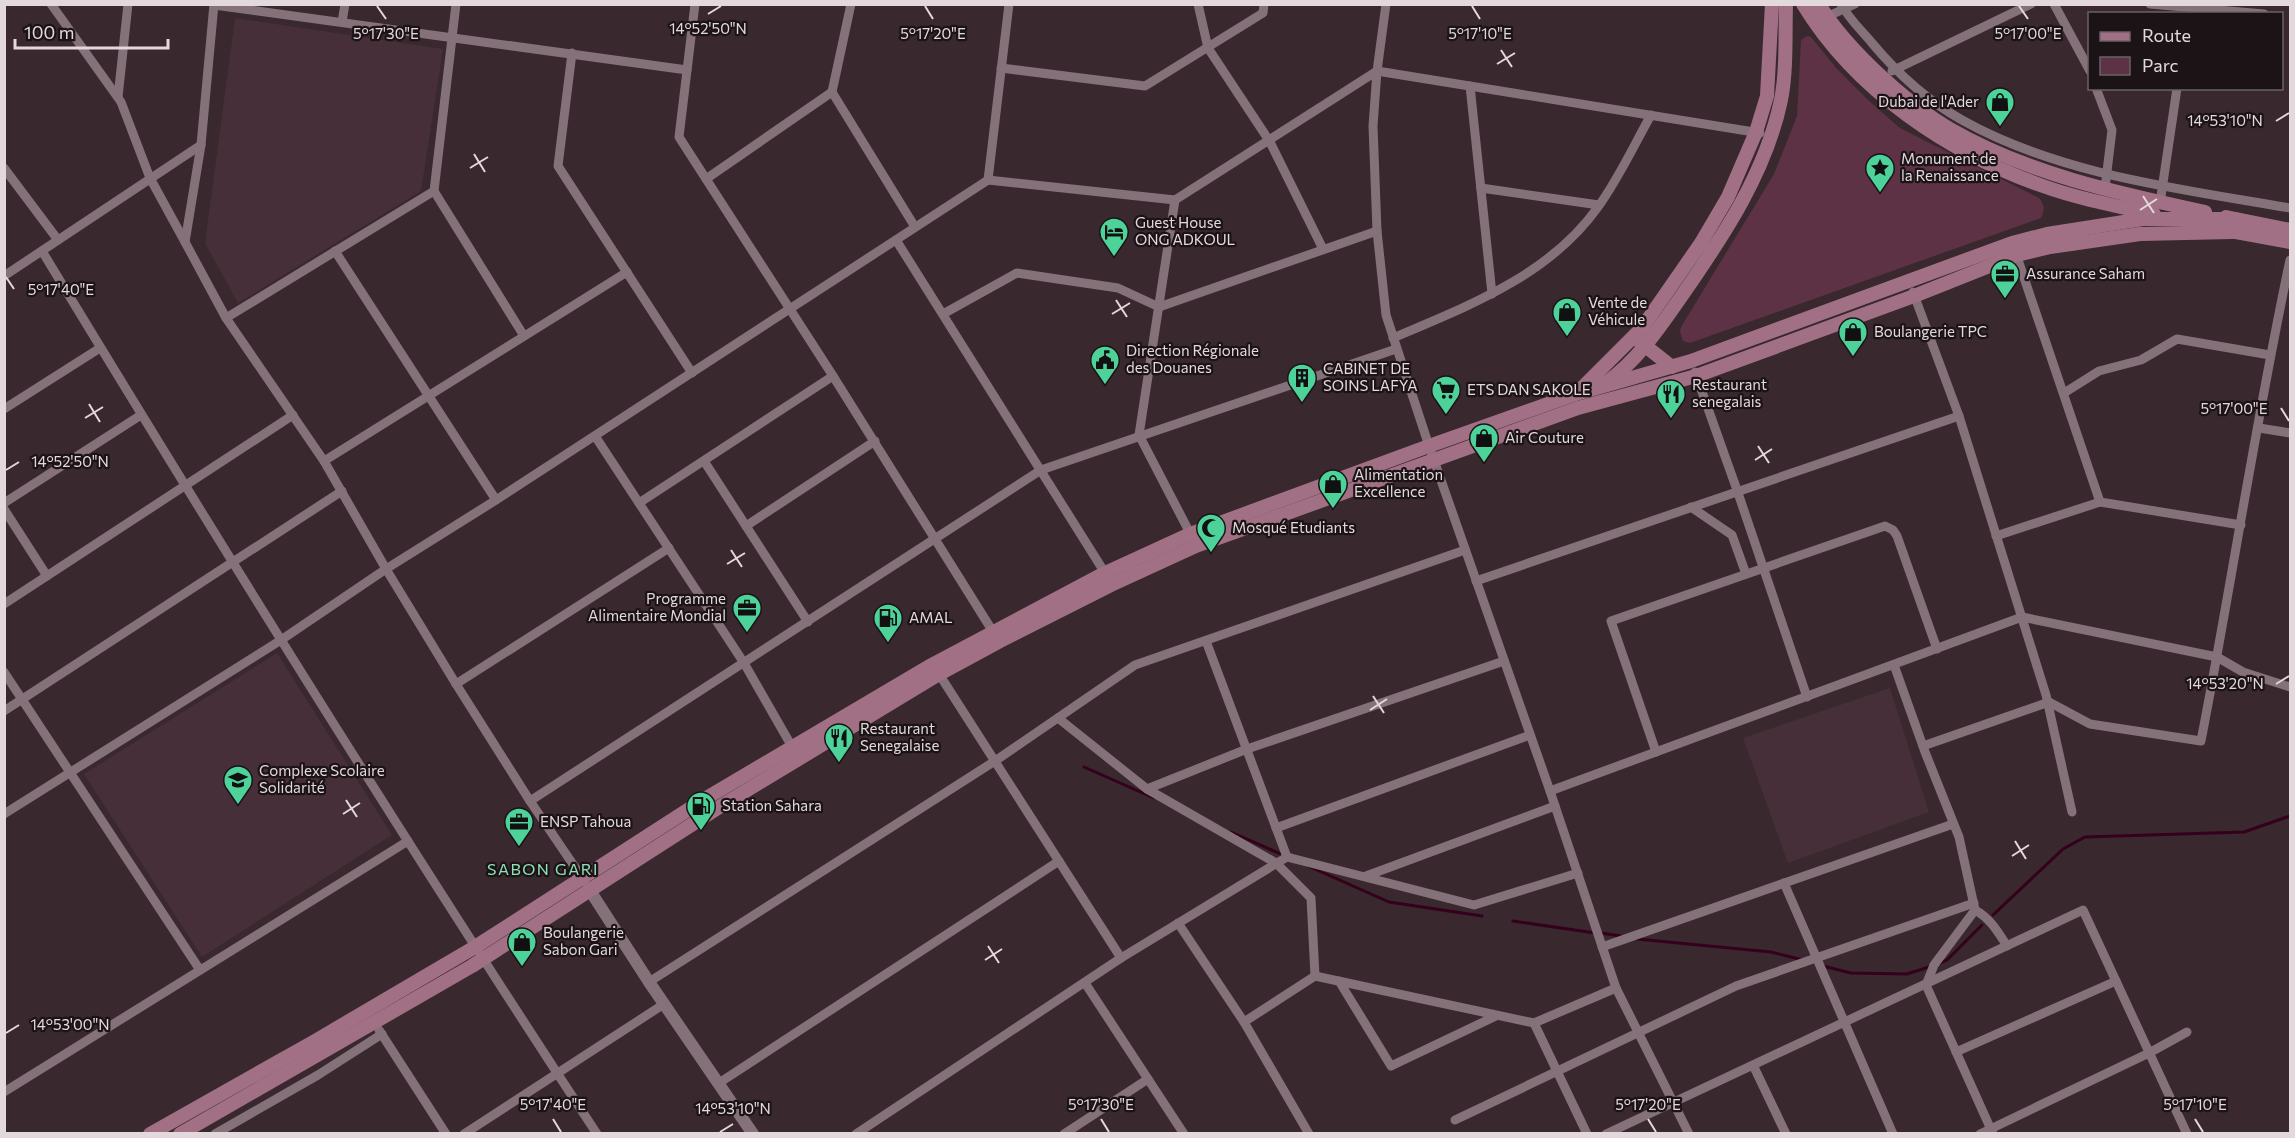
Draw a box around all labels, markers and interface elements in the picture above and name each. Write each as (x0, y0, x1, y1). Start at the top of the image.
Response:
scale bar (15, 12, 168, 50)
legend (2088, 12, 2283, 90)
text: 14°52'50"N (669, 19, 747, 37)
text: 100 m (24, 21, 74, 43)
text: 5°17'30"E (353, 24, 419, 42)
text: 5°17'20"E (900, 24, 966, 42)
text: 5°17'10"E (1448, 24, 1512, 42)
text: 5°17'00"E (1994, 24, 2062, 42)
text: Route (2142, 24, 2191, 46)
text: Parc (2142, 54, 2179, 76)
shop icon: Dubai de l'Ader (1984, 86, 2016, 128)
place label: Dubai de l'Ader (1878, 92, 1979, 110)
text: 14°53'10"N (2187, 111, 2263, 129)
place label: Monument de la Renaissance (1901, 149, 1999, 184)
place icon: Monument de la Renaissance (1864, 152, 1896, 194)
place label: Guest House ONG ADKOUL (1135, 213, 1236, 248)
hotel icon: Guest House ONG ADKOUL (1098, 216, 1130, 258)
office icon: Assurance Saham (1989, 258, 2021, 300)
place label: Assurance Saham (2026, 264, 2145, 282)
text: 5°17'40"E (28, 280, 94, 298)
place label: Vente de Véhicule (1588, 293, 1647, 328)
shop icon: Vente de Véhicule (1551, 296, 1583, 338)
shop icon: Boulangerie TPC (1837, 316, 1869, 358)
place label: Boulangerie TPC (1874, 322, 1987, 340)
place label: Direction Régionale des Douanes (1126, 341, 1259, 376)
public building icon: Direction Régionale des Douanes (1089, 344, 1121, 386)
place label: CABINET DE SOINS LAFYA (1323, 359, 1418, 394)
building icon: CABINET DE SOINS LAFYA (1286, 362, 1318, 404)
supermarket icon: ETS DAN SAKOLE (1430, 374, 1462, 416)
place label: Restaurant senegalais (1692, 375, 1767, 410)
restaurant icon: Restaurant senegalais (1655, 378, 1687, 420)
place label: ETS DAN SAKOLE (1467, 380, 1591, 398)
text: 5°17'00"E (2200, 399, 2268, 417)
shop icon: Air Couture (1468, 422, 1500, 464)
place label: Air Couture (1505, 428, 1584, 446)
text: 14°52'50"N (31, 452, 109, 470)
place label: Alimentation Excellence (1354, 465, 1443, 500)
shop icon: Alimentation Excellence (1317, 468, 1349, 510)
mosque icon: Mosqué Etudiants (1195, 512, 1227, 554)
place label: Mosqué Etudiants (1232, 518, 1355, 536)
place label: Programme Alimentaire Mondial (588, 589, 726, 624)
office icon: Programme Alimentaire Mondial (731, 592, 763, 634)
fuel station icon: AMAL (872, 602, 904, 644)
place label: AMAL (909, 608, 953, 626)
text: 14°53'20"N (2186, 674, 2264, 692)
place label: Restaurant Senegalaise (860, 719, 939, 754)
restaurant icon: Restaurant Senegalaise (823, 722, 855, 764)
place label: Complexe Scolaire Solidarité (259, 761, 385, 796)
school or university icon: Complexe Scolaire Solidarité (222, 764, 254, 806)
fuel station icon: Station Sahara (685, 790, 717, 832)
place label: Station Sahara (722, 796, 822, 814)
office icon: ENSP Tahoua (503, 806, 535, 848)
place label: ENSP Tahoua (540, 812, 631, 830)
district label: SABON GARI (487, 859, 599, 878)
place label: Boulangerie Sabon Gari (543, 923, 624, 958)
shop icon: Boulangerie Sabon Gari (506, 926, 538, 968)
text: 14°53'00"N (30, 1015, 110, 1033)
text: 5°17'40"E (520, 1095, 586, 1113)
text: 5°17'30"E (1068, 1095, 1134, 1113)
text: 5°17'20"E (1615, 1095, 1681, 1113)
text: 5°17'10"E (2163, 1095, 2227, 1113)
text: 14°53'10"N (695, 1099, 771, 1117)

